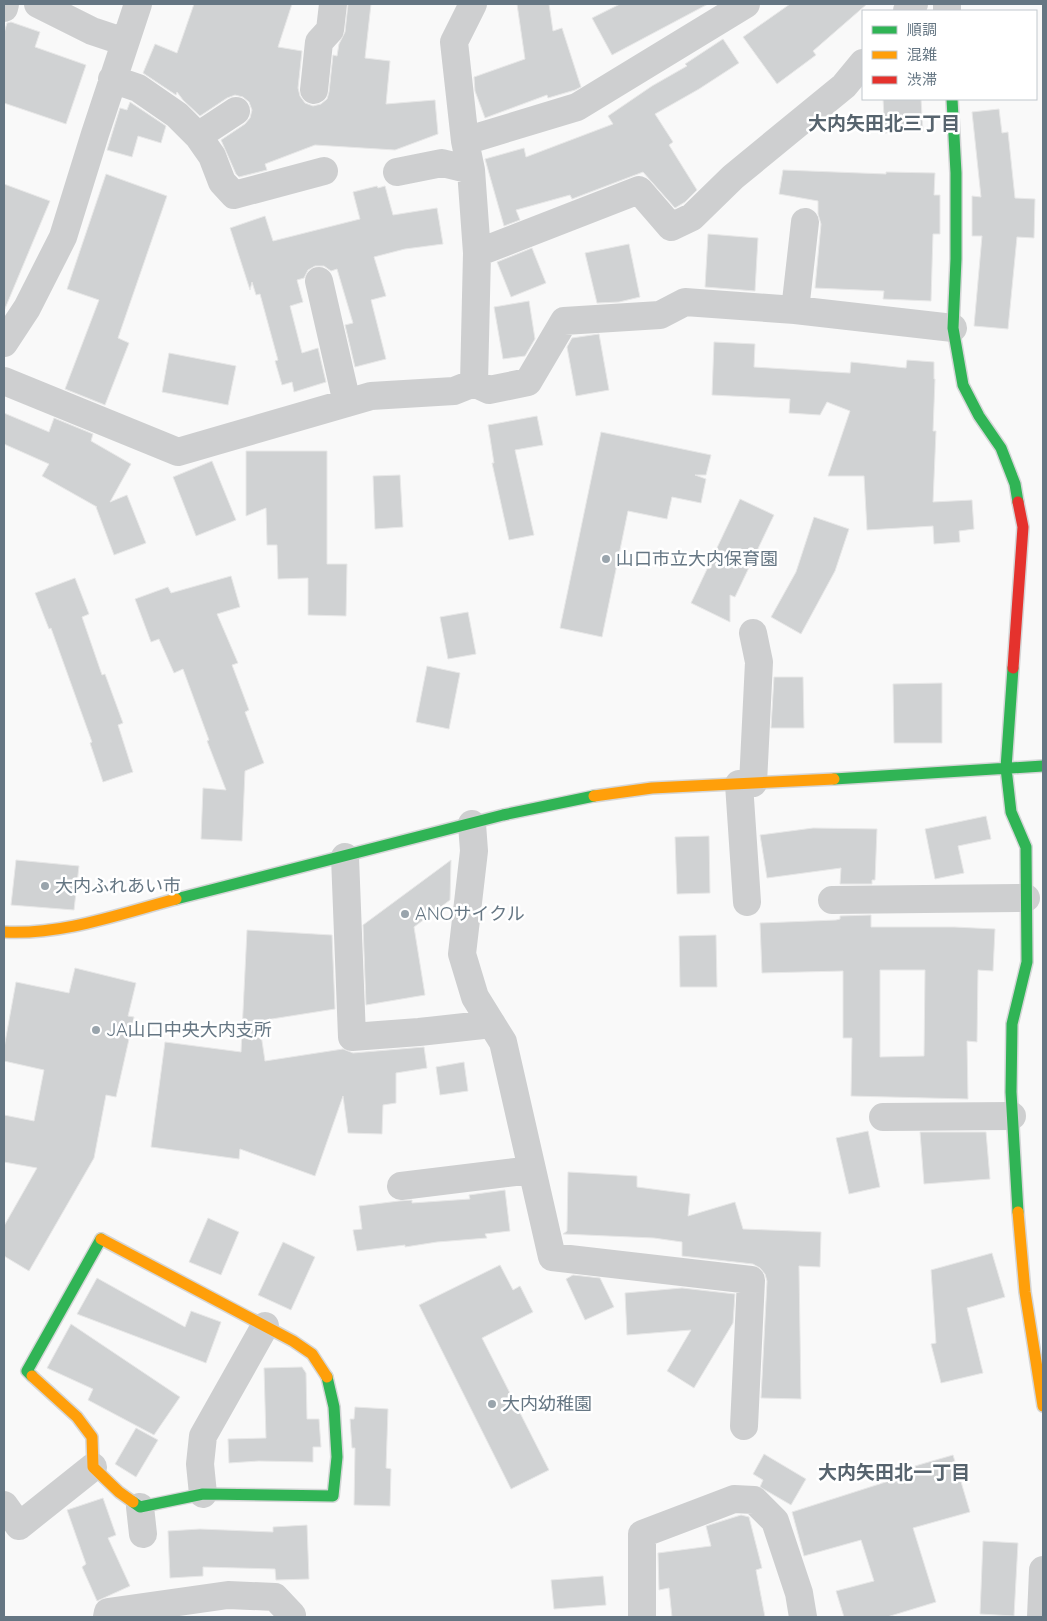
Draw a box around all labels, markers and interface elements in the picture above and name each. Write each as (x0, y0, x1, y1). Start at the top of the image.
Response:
legend (862, 10, 1037, 100)
text: 順調 (907, 20, 937, 39)
text: 混雑 (907, 45, 937, 64)
text: 渋滞 (907, 70, 937, 89)
district label: 大内矢田北三丁目 (808, 111, 960, 135)
place label: 山口市立大内保育園 (616, 547, 778, 570)
marker: 山口市立大内保育園 (600, 553, 612, 565)
place label: 大内ふれあい市 (55, 874, 181, 897)
marker: 大内ふれあい市 (39, 880, 51, 892)
place label: ANOサイクル (415, 902, 525, 925)
marker: ANOサイクル (399, 908, 411, 920)
place label: JA山口中央大内支所 (106, 1018, 272, 1041)
marker: JA山口中央大内支所 (90, 1024, 102, 1036)
place label: 大内幼稚園 (502, 1392, 592, 1415)
marker: 大内幼稚園 (486, 1398, 498, 1410)
district label: 大内矢田北一丁目 (818, 1460, 970, 1484)

